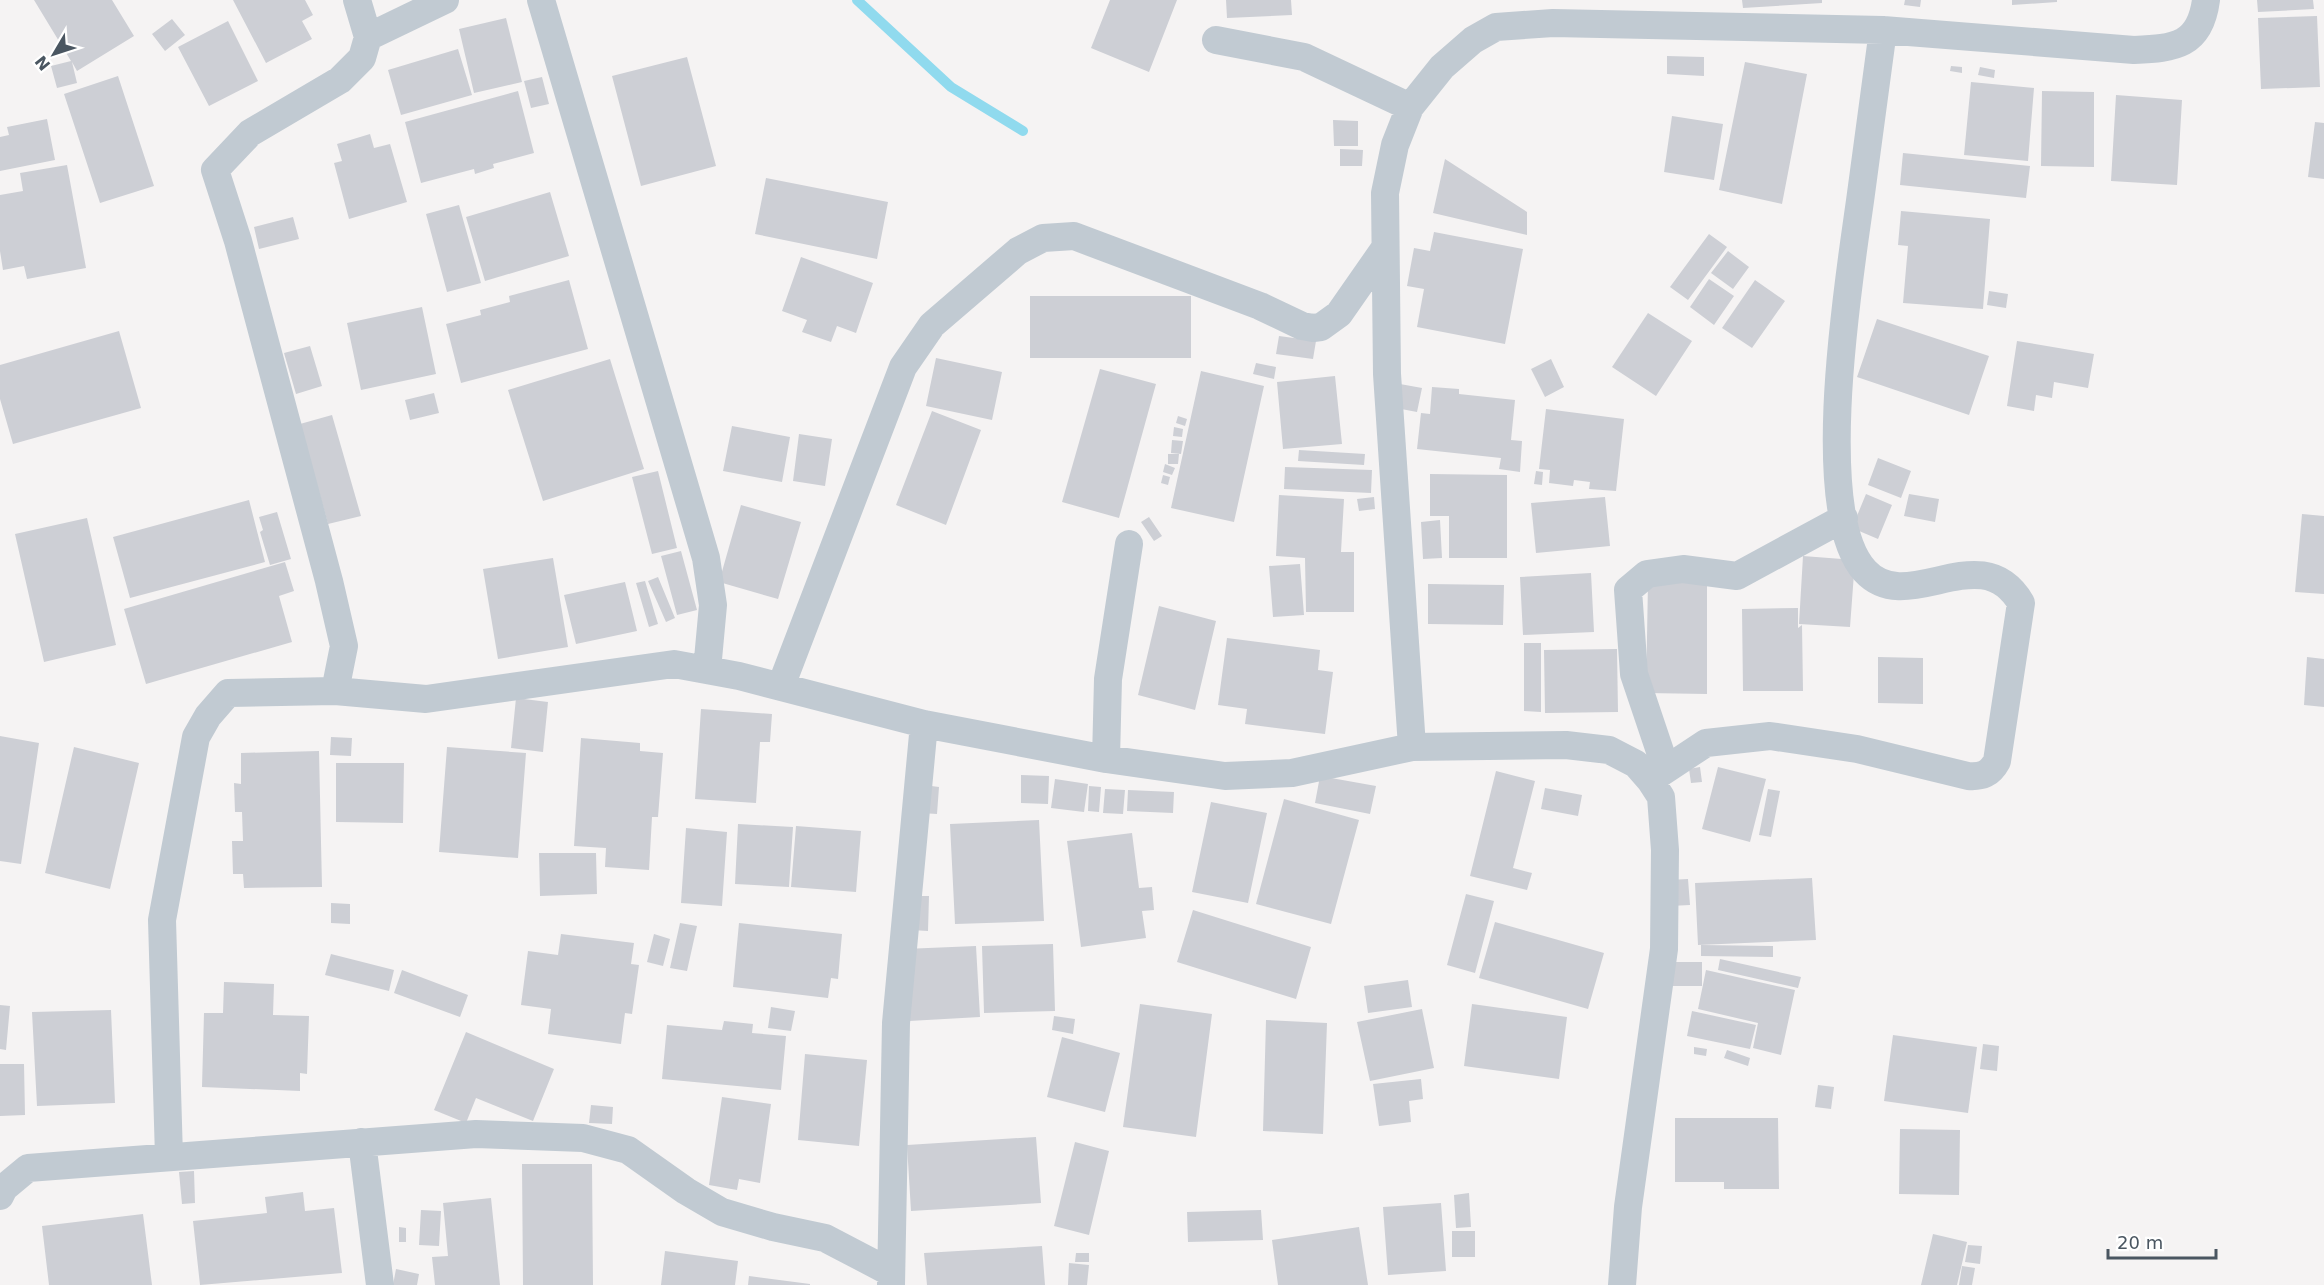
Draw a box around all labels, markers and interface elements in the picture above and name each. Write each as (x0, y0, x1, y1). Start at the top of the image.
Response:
north arrow (24, 24, 84, 84)
text: N (31, 52, 54, 74)
scale bar (2108, 1222, 2216, 1260)
text: 20 m (2117, 1232, 2163, 1253)

